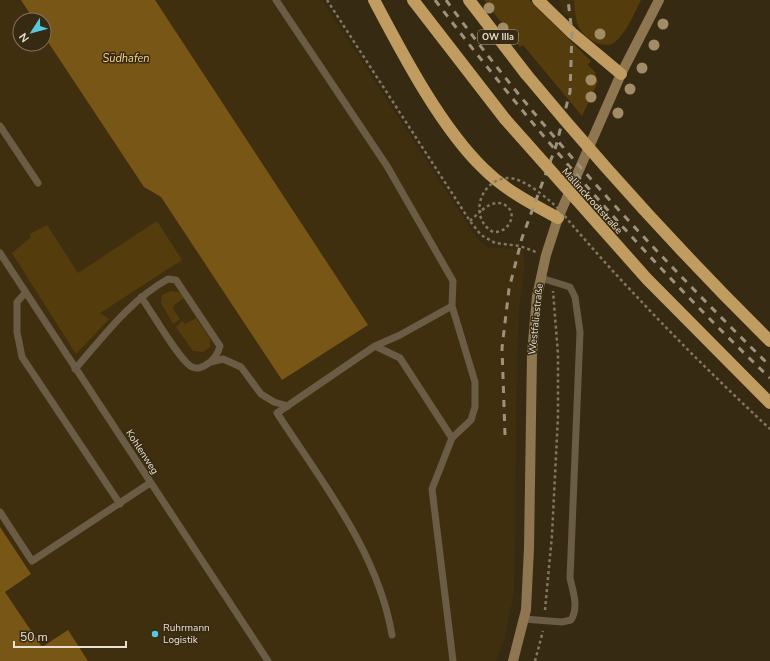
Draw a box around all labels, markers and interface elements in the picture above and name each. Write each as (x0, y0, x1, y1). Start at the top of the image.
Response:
north arrow (12, 12, 52, 52)
text: N (16, 30, 33, 45)
road number: OW IIIa (478, 30, 518, 44)
water label: Südhafen (102, 51, 150, 66)
street label: Mallinckrodtstraße (559, 165, 625, 237)
street label: Westfaliastraße (525, 283, 547, 355)
street label: Kohlenweg (122, 427, 162, 477)
place label: Ruhrmann Logistik (163, 621, 210, 647)
scale bar (14, 623, 126, 649)
text: 50 m (20, 629, 48, 645)
marker: Ruhrmann Logistik (150, 629, 160, 639)

